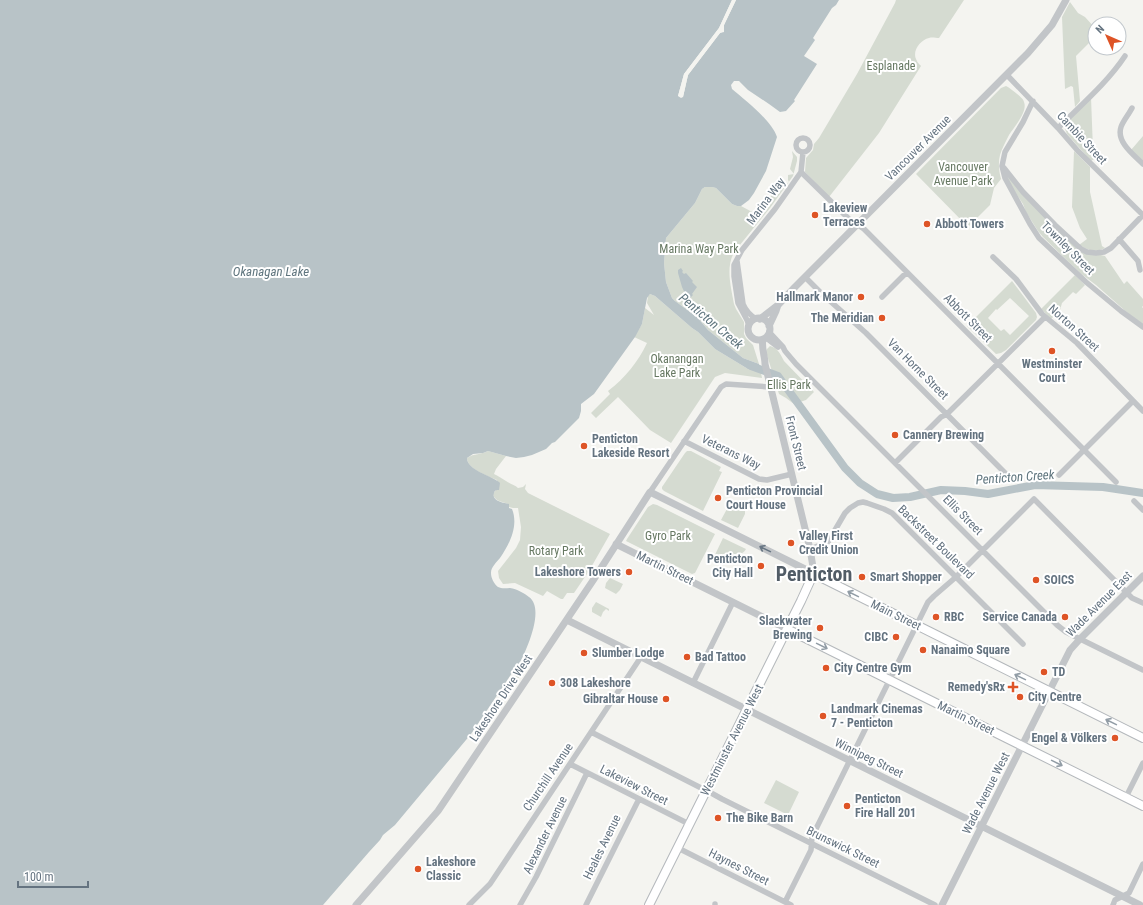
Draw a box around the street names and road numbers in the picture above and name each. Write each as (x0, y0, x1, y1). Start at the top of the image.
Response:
street label: Cambie Street (1054, 109, 1110, 168)
street label: Vancouver Avenue (882, 112, 954, 184)
street label: Marina Way (744, 175, 788, 227)
street label: Townley Street (1038, 218, 1098, 278)
street label: Abbott Street (941, 291, 995, 345)
street label: Norton Street (1046, 302, 1103, 355)
street label: Van Horne Street (885, 336, 952, 403)
street label: Front Street (783, 414, 810, 472)
street label: Veterans Way (699, 432, 763, 472)
street label: Ellis Street (940, 492, 986, 538)
street label: Backstreet Boulevard (895, 502, 977, 582)
street label: Martin Street (634, 548, 696, 588)
street label: Wade Avenue East (1063, 568, 1135, 640)
street label: Main Street (869, 597, 924, 633)
street label: Lakeshore Drive West (467, 651, 536, 744)
street label: Westminster Avenue West (698, 682, 766, 798)
street label: Martin Street (935, 698, 997, 738)
street label: Winnipeg Street (832, 735, 906, 781)
street label: Churchill Avenue (520, 740, 576, 814)
street label: Wade Avenue West (959, 749, 1013, 836)
street label: Lakeview Street (598, 762, 671, 808)
street label: Alexander Avenue (520, 794, 570, 876)
street label: Heales Avenue (580, 812, 624, 882)
street label: Brunswick Street (804, 823, 882, 871)
street label: Haynes Street (706, 846, 772, 888)

